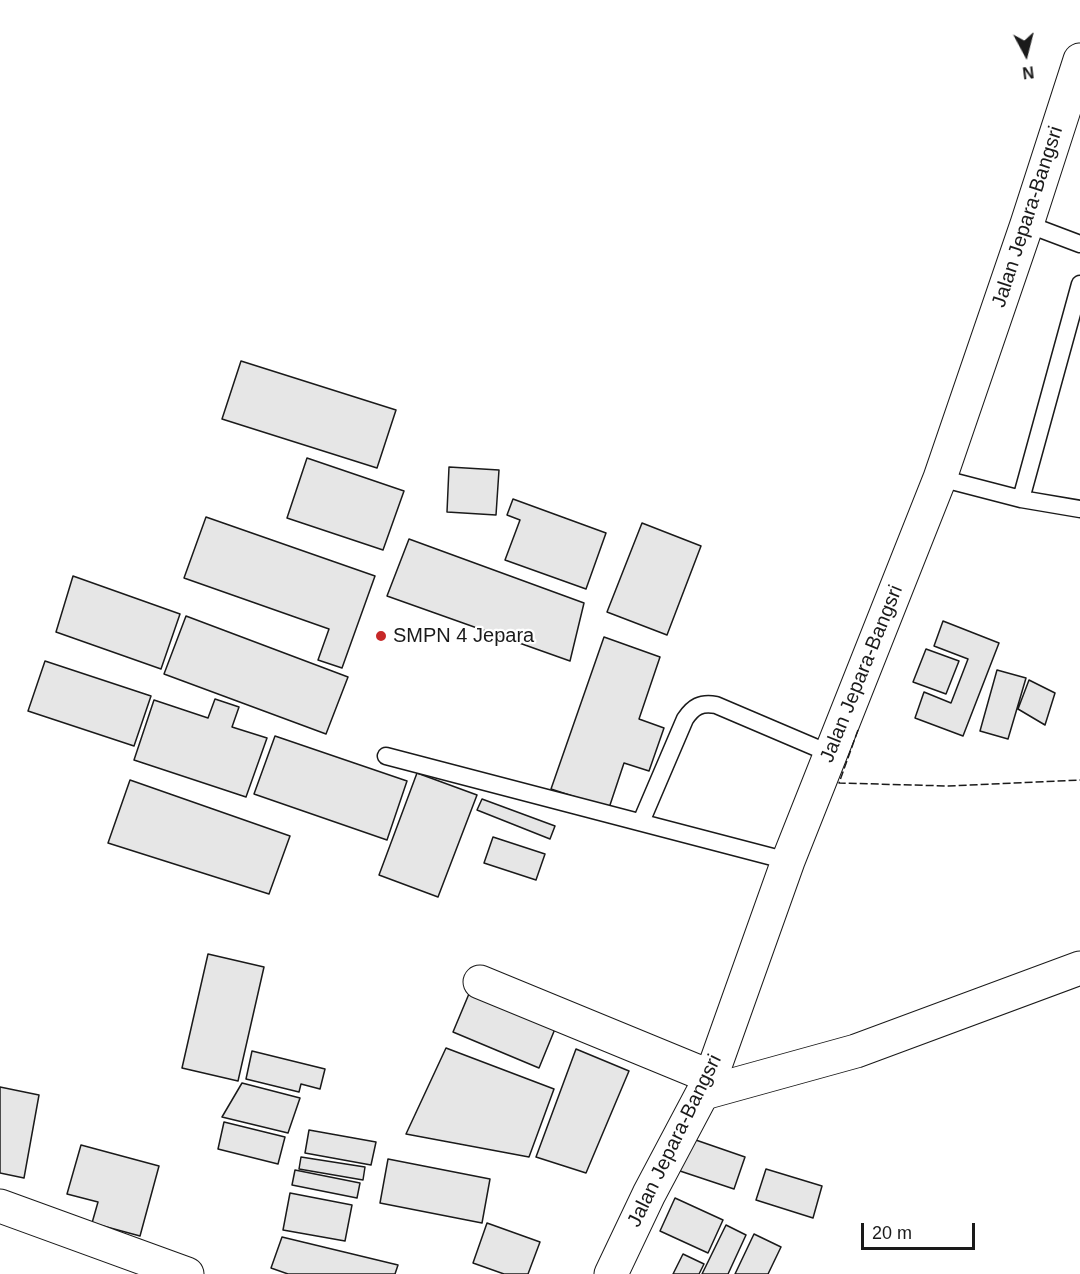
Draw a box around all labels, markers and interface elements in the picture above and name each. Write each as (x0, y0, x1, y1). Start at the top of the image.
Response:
north arrow (996, 24, 1056, 84)
text: N (1021, 63, 1035, 82)
street label: Jalan Jepara-Bangsri (987, 123, 1069, 311)
street label: Jalan Jepara-Bangsri (815, 582, 909, 766)
place label: SMPN 4 Jepara (393, 624, 534, 648)
marker: SMPN 4 Jepara (374, 629, 388, 643)
street label: Jalan Jepara-Bangsri (623, 1051, 727, 1231)
scale bar (864, 1211, 978, 1249)
text: 20 m (872, 1223, 912, 1243)

